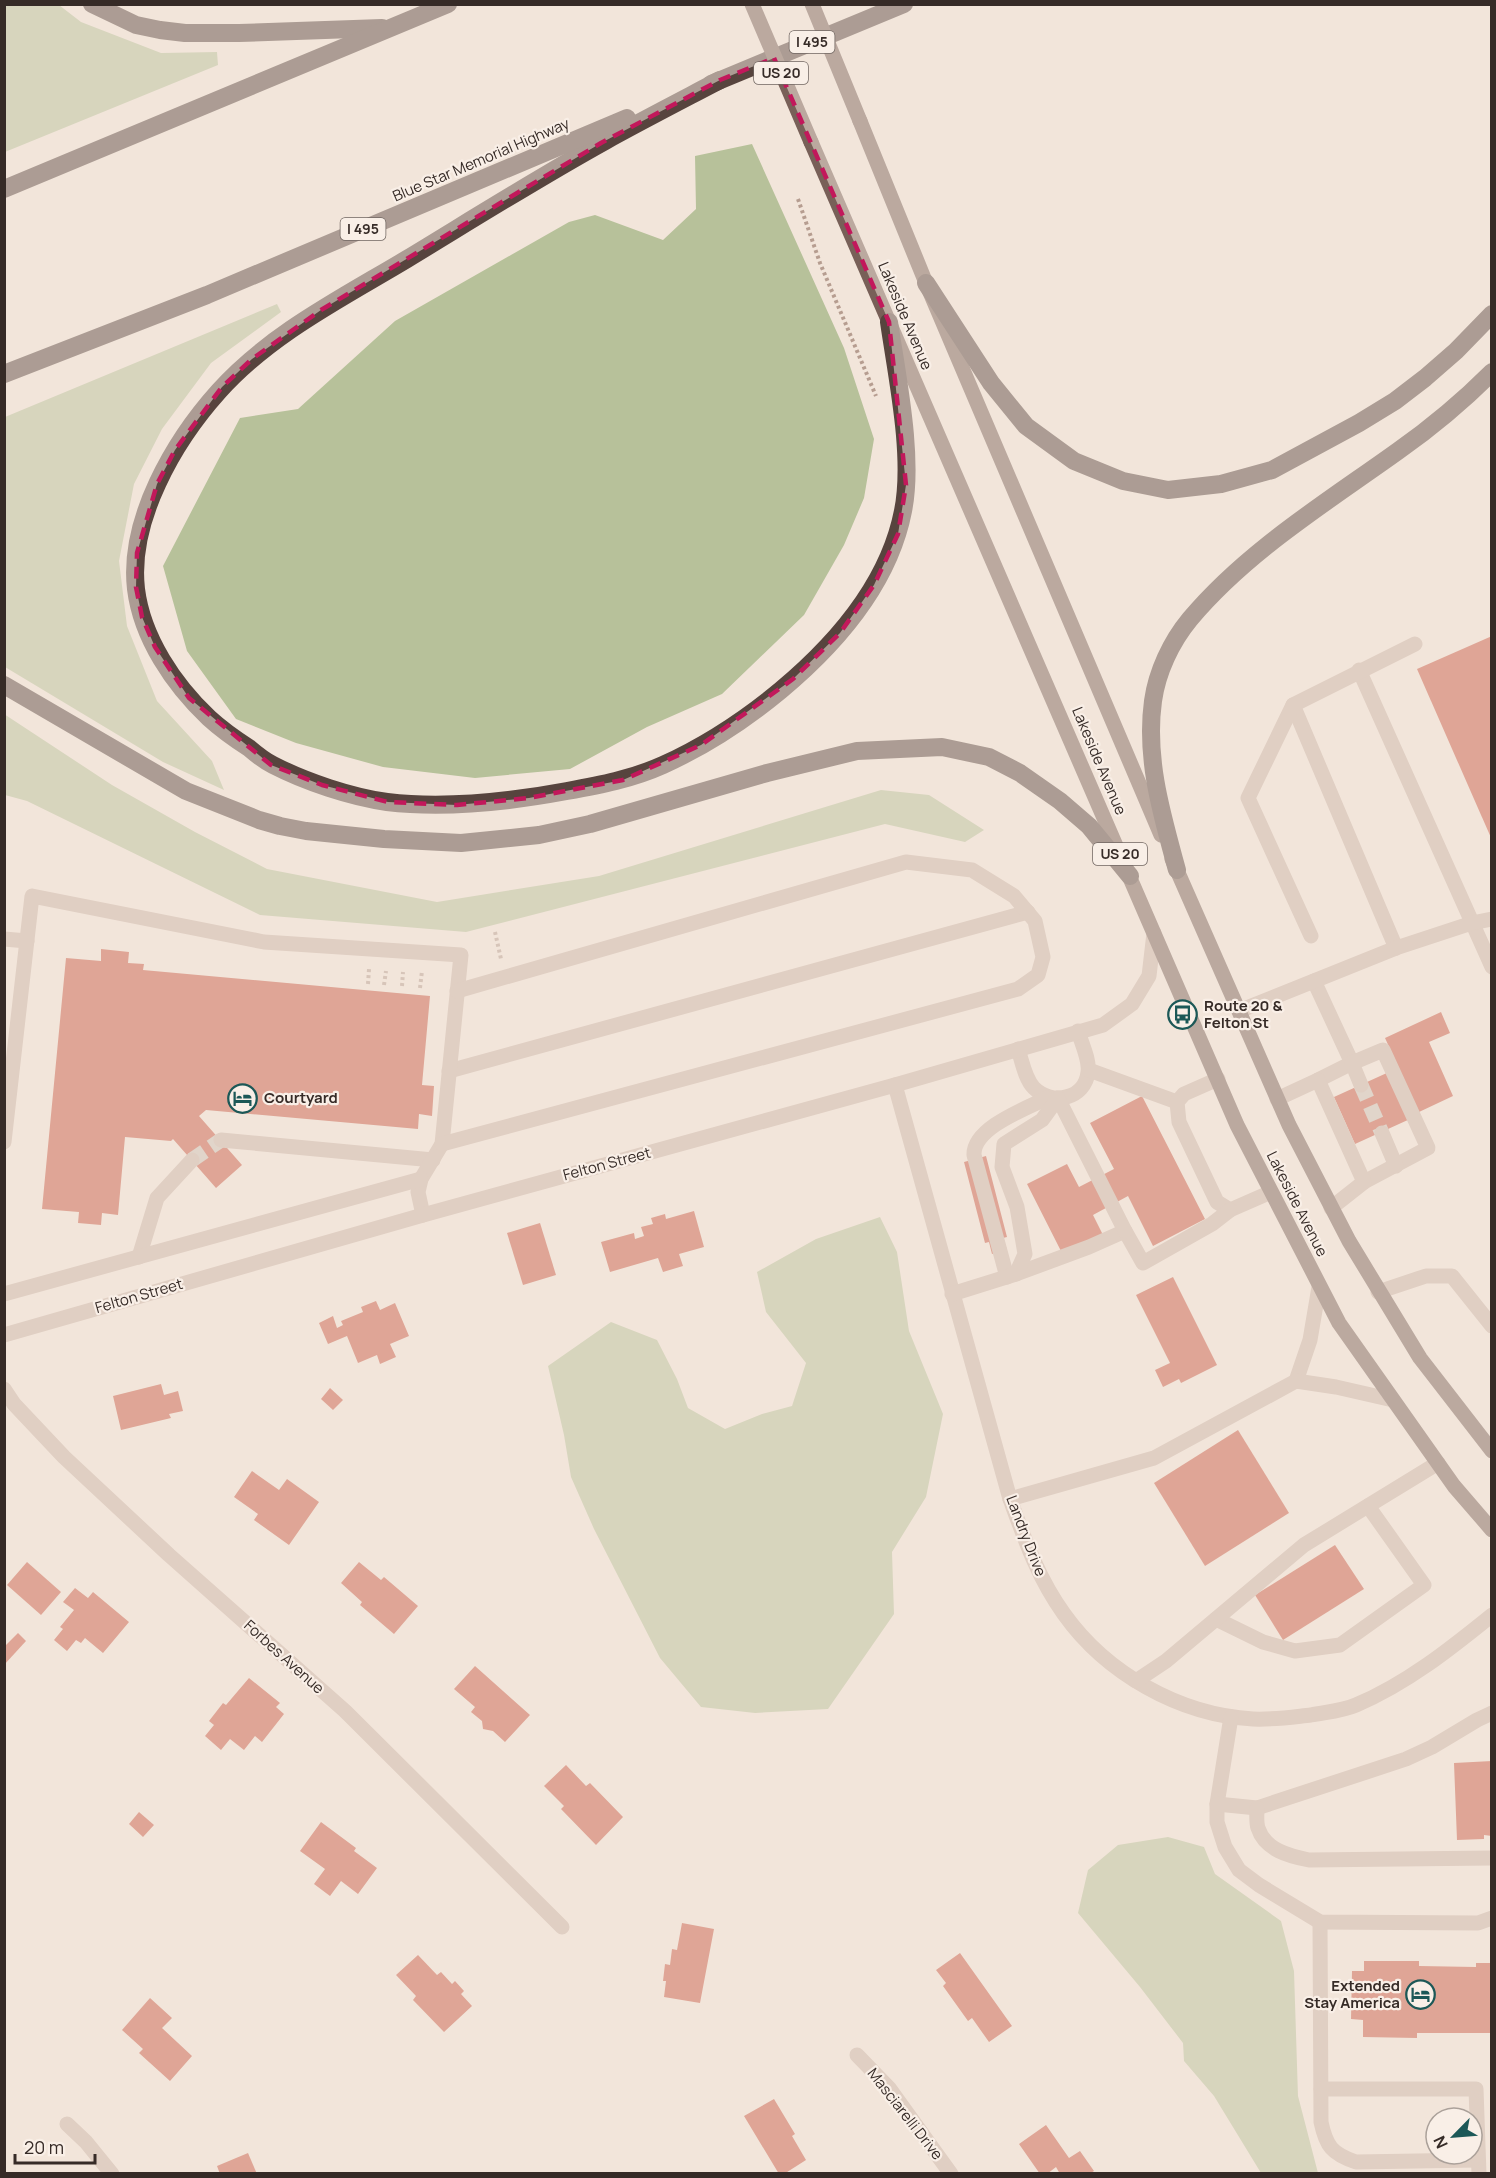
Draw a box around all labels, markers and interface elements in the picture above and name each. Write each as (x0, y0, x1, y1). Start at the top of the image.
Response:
road number: I 495 (790, 31, 834, 53)
road number: US 20 (754, 62, 808, 84)
street label: Blue Star Memorial Highway (389, 113, 573, 206)
road number: I 495 (340, 218, 386, 240)
street label: Lakeside Avenue (873, 259, 938, 373)
street label: Lakeside Avenue (1067, 704, 1132, 818)
road number: US 20 (1093, 843, 1147, 865)
place label: Route 20 & Felton St (1204, 995, 1283, 1033)
bus stop icon: Route 20 & Felton St (1167, 999, 1199, 1031)
hotel icon: Courtyard (227, 1082, 259, 1114)
place label: Courtyard (264, 1087, 338, 1108)
street label: Felton Street (561, 1142, 653, 1185)
street label: Lakeside Avenue (1262, 1148, 1333, 1260)
street label: Felton Street (93, 1273, 185, 1318)
street label: Landry Drive (1001, 1492, 1052, 1579)
street label: Forbes Avenue (240, 1615, 329, 1699)
place label: Extended Stay America (1304, 1975, 1400, 2013)
hotel icon: Extended Stay America (1405, 1979, 1437, 2011)
street label: Masciarelli Drive (863, 2063, 948, 2164)
north arrow (1424, 2106, 1484, 2166)
scale bar (15, 2127, 94, 2165)
text: N (1428, 2132, 1453, 2152)
text: 20 m (24, 2135, 64, 2159)

